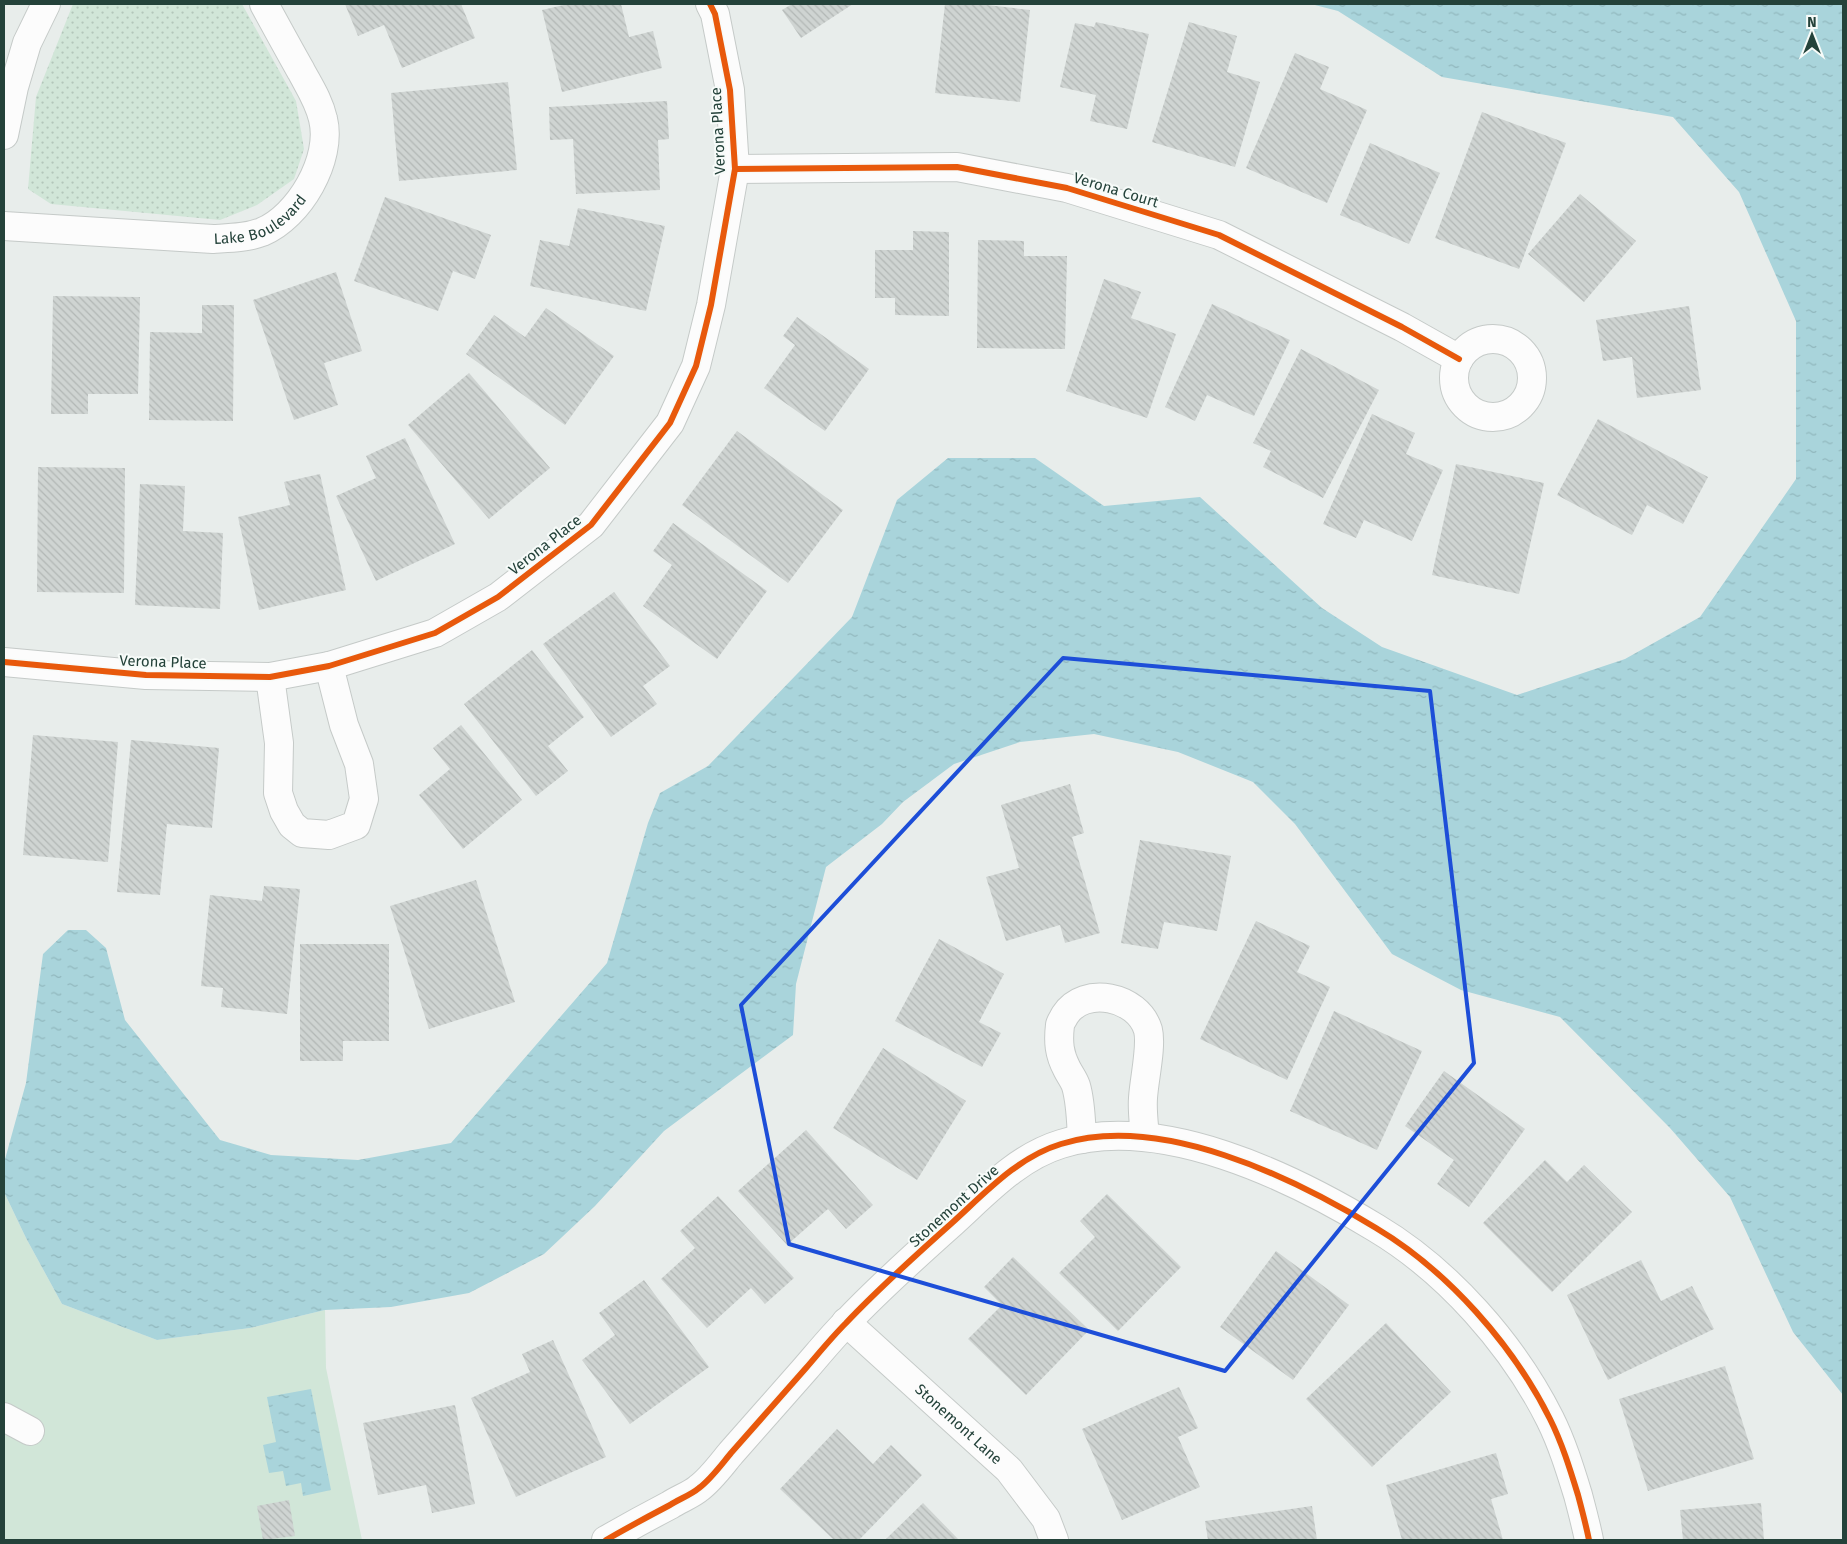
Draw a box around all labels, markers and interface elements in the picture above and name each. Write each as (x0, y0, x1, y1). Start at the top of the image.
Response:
north arrow (1787, 10, 1837, 60)
text: N (1807, 14, 1817, 31)
street label: Verona Place (707, 87, 729, 175)
street label: Verona Court (1071, 169, 1161, 212)
street label: Lake Boulevard (213, 191, 310, 248)
street label: Verona Place (505, 511, 585, 579)
street label: Verona Place (119, 651, 207, 673)
street label: Stonemont Drive (906, 1161, 1002, 1251)
street label: Stonemont Lane (911, 1380, 1006, 1468)

